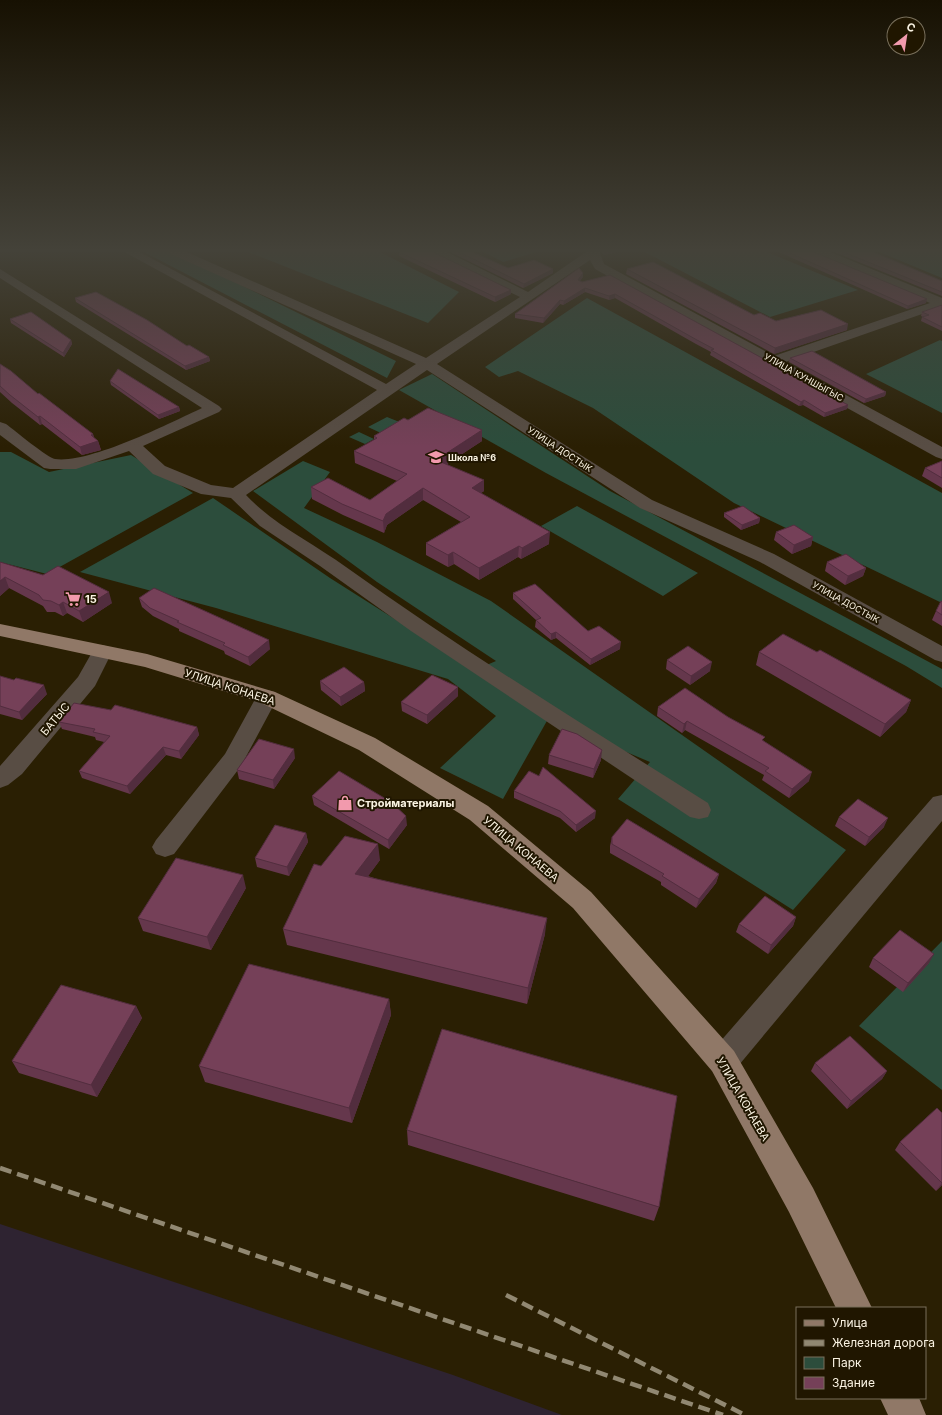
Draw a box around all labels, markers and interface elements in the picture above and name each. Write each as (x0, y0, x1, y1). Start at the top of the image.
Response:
north arrow (886, 16, 926, 56)
text: С (904, 19, 918, 35)
street label: УЛИЦА КУНШЫГЫС (762, 351, 846, 404)
street label: УЛИЦА ДОСТЫК (526, 424, 594, 474)
school or university icon: Школа №6 (427, 448, 445, 466)
place label: Школа №6 (448, 452, 496, 463)
street label: УЛИЦА ДОСТЫК (811, 579, 881, 625)
supermarket icon: 15 (64, 590, 82, 608)
place label: 15 (85, 592, 97, 606)
street label: УЛИЦА КОНАЕВА (183, 666, 278, 708)
street label: БАТЫС (37, 700, 73, 738)
shop icon: Стройматериалы (336, 794, 354, 812)
place label: Стройматериалы (357, 796, 454, 810)
street label: УЛИЦА КОНАЕВА (480, 813, 562, 885)
street label: УЛИЦА КОНАЕВА (713, 1055, 773, 1144)
legend (796, 1307, 926, 1399)
text: Улица (832, 1315, 867, 1330)
text: Железная дорога (832, 1335, 935, 1350)
text: Парк (832, 1355, 862, 1370)
text: Здание (832, 1375, 875, 1390)

